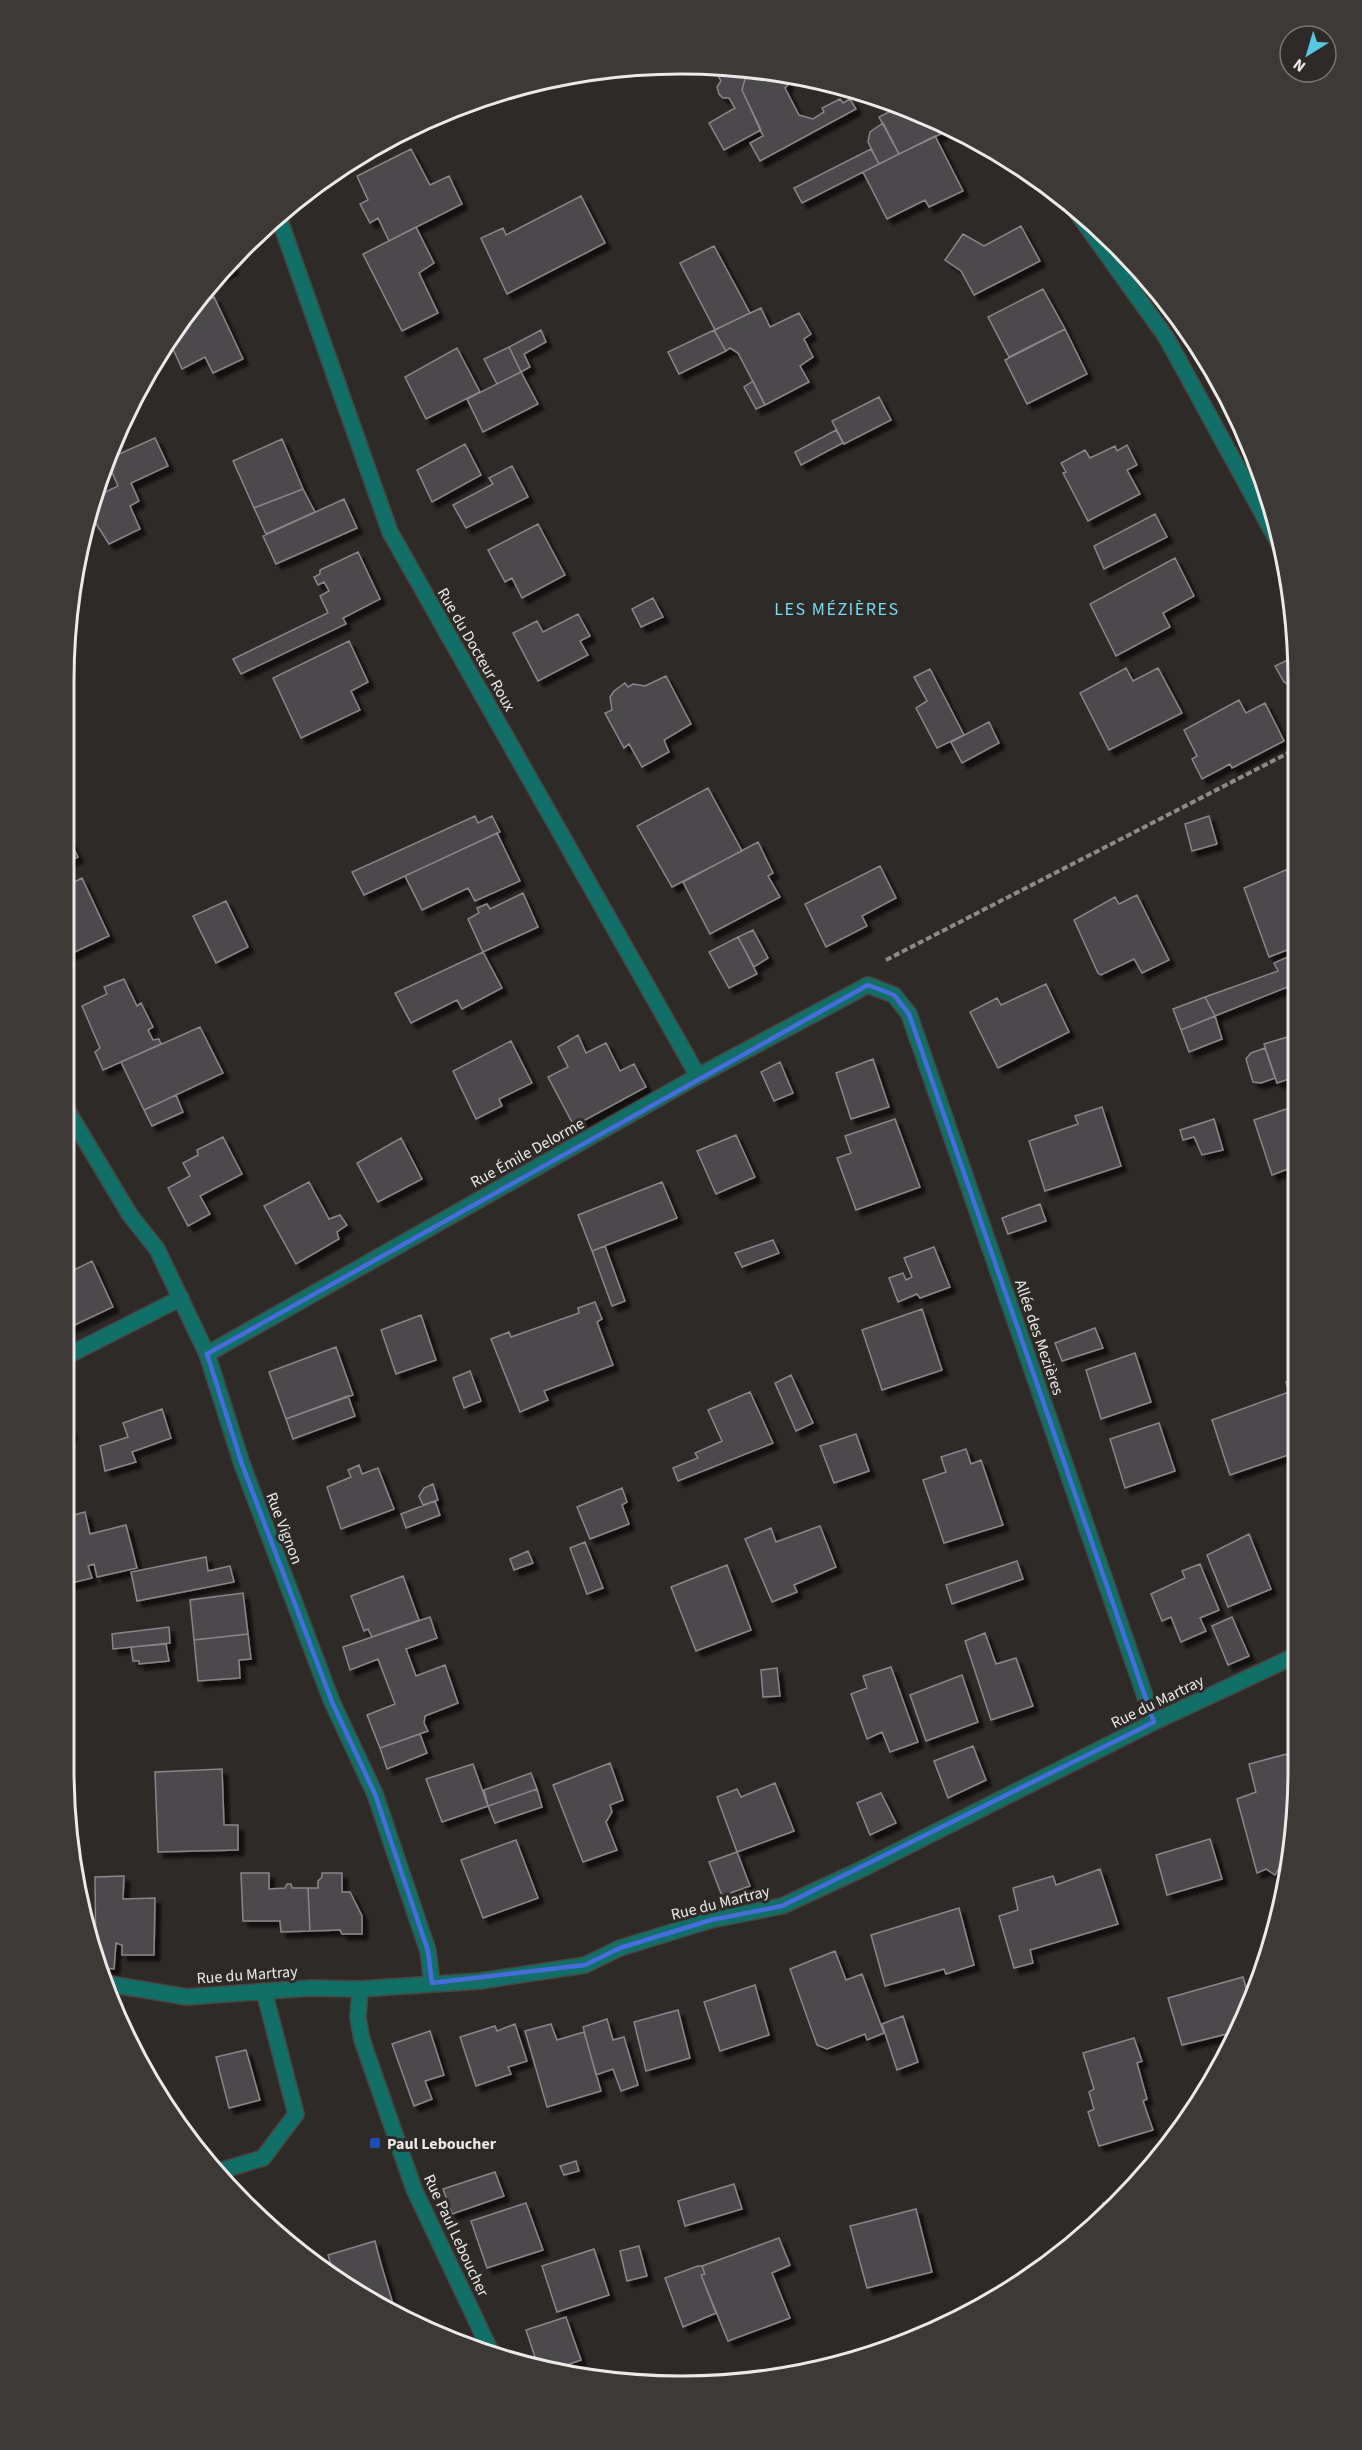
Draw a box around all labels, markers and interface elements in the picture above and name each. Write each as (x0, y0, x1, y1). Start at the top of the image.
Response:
north arrow (1278, 24, 1338, 84)
text: N (1289, 53, 1310, 77)
street label: Rue du Docteur Roux (432, 584, 521, 715)
district label: LES MÉZIÈRES (774, 597, 900, 622)
street label: Rue Émile Delorme (467, 1112, 588, 1193)
street label: Allée des Mezières (1009, 1277, 1069, 1398)
street label: Rue Vignon (260, 1489, 308, 1567)
street label: Rue du Martray (1107, 1670, 1208, 1734)
street label: Rue du Martray (669, 1880, 772, 1926)
street label: Rue du Martray (196, 1960, 299, 1989)
place label: Paul Leboucher (387, 2133, 497, 2155)
marker: Paul Leboucher (368, 2136, 382, 2150)
street label: Rue Paul Leboucher (418, 2171, 494, 2301)

